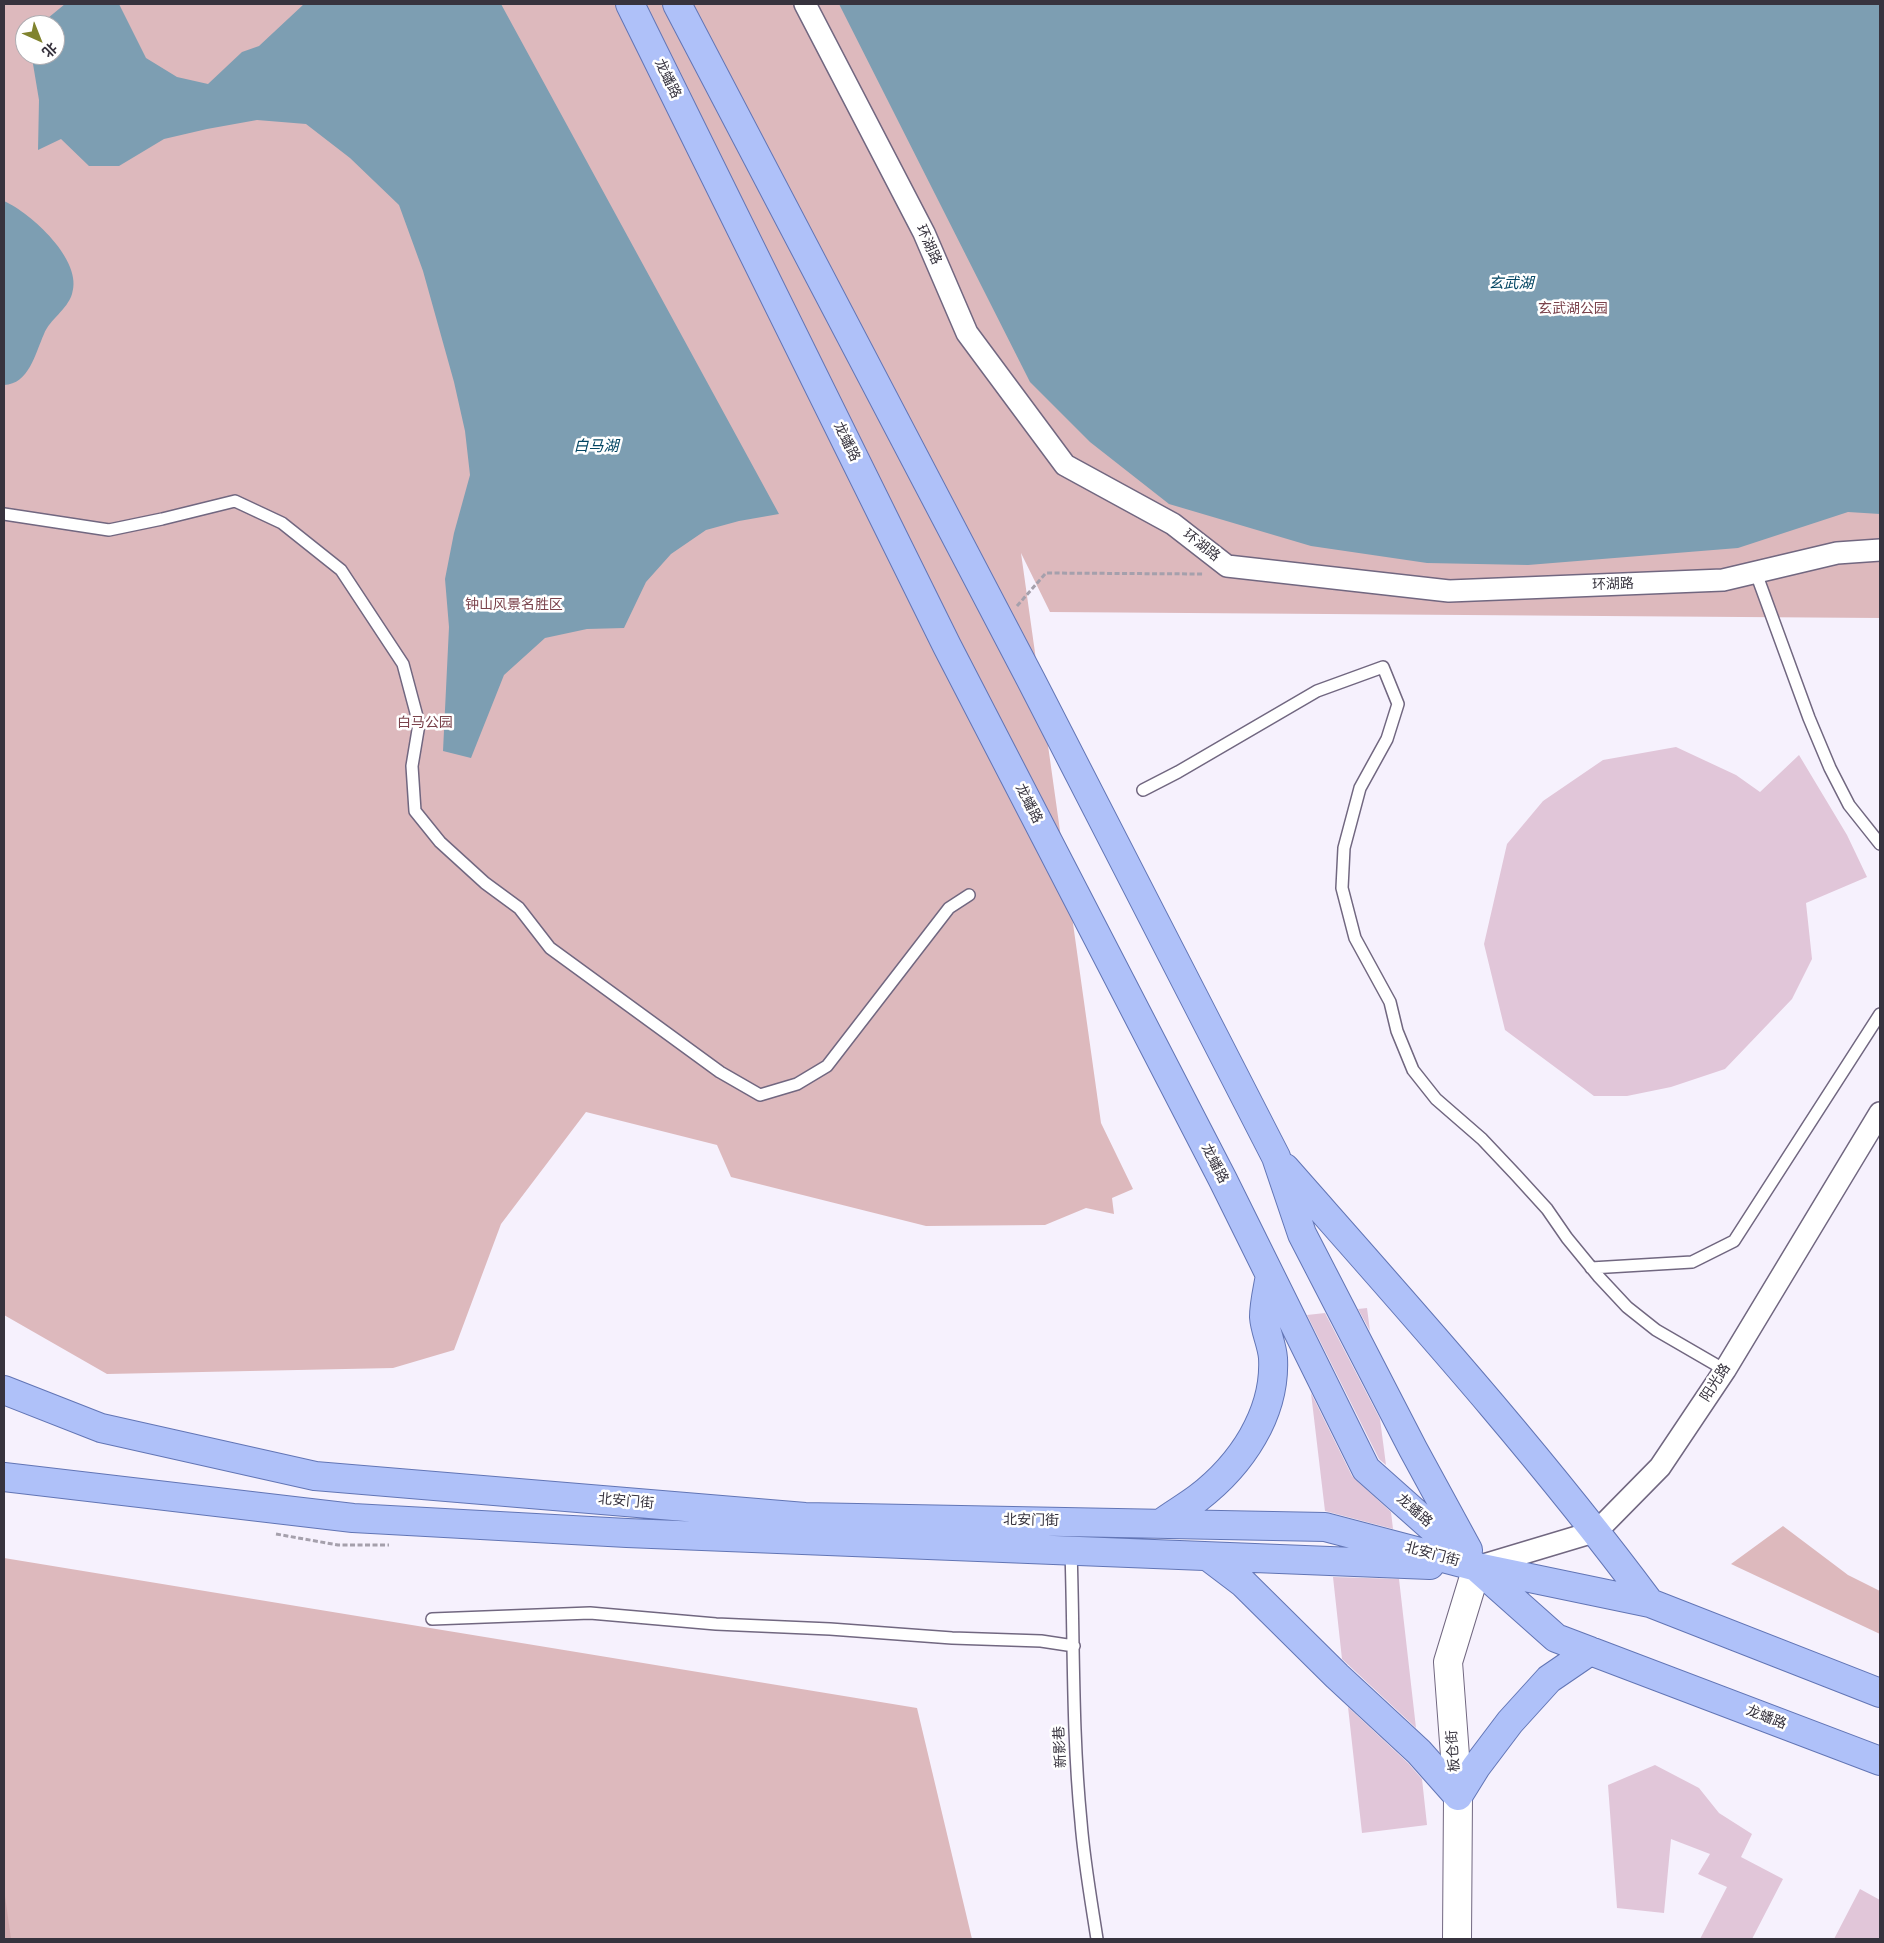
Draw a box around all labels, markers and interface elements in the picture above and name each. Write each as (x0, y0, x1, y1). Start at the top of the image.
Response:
north arrow (15, 15, 65, 65)
text: 北 (38, 38, 62, 63)
street label: 龙蟠路 (650, 56, 684, 102)
street label: 环湖路 (912, 222, 944, 268)
water label: 玄武湖 (1489, 275, 1533, 293)
park label: 玄武湖公园 (1538, 302, 1608, 318)
street label: 龙蟠路 (829, 419, 863, 465)
water label: 白马湖 (574, 438, 618, 456)
street label: 环湖路 (1179, 526, 1223, 566)
street label: 环湖路 (1592, 576, 1634, 594)
park label: 钟山风景名胜区 (465, 598, 563, 614)
park label: 白马公园 (397, 716, 453, 732)
street label: 龙蟠路 (1011, 781, 1045, 827)
street label: 龙蟠路 (1197, 1141, 1231, 1187)
street label: 阳光路 (1698, 1361, 1734, 1405)
street label: 北安门街 (597, 1491, 655, 1513)
street label: 龙蟠路 (1393, 1491, 1435, 1531)
street label: 北安门街 (1003, 1512, 1059, 1530)
street label: 北安门街 (1403, 1540, 1461, 1570)
street label: 龙蟠路 (1743, 1703, 1789, 1733)
street label: 新影巷 (1052, 1726, 1070, 1768)
street label: 板仓街 (1444, 1729, 1464, 1773)

